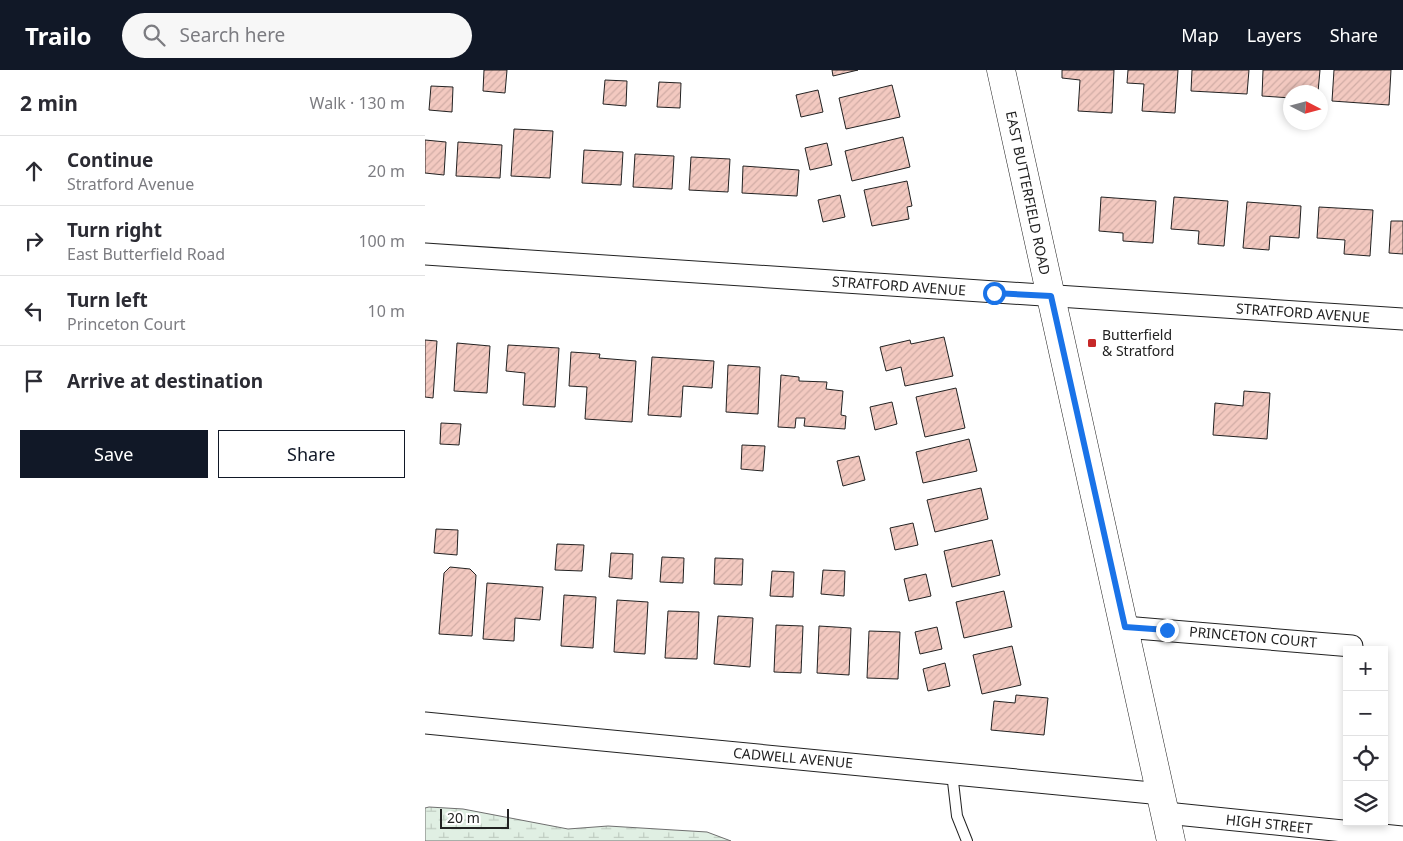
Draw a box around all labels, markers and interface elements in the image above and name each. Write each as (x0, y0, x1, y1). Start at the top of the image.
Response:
search box (122, 13, 472, 58)
text: Trailo (25, 19, 92, 52)
icon: search (140, 21, 168, 49)
text: Search here (180, 22, 285, 48)
text: Map (1181, 23, 1219, 47)
text: Layers (1247, 23, 1302, 47)
text: Share (1330, 23, 1378, 47)
north arrow (1283, 85, 1328, 130)
text: 2 min (20, 89, 78, 117)
text: Walk · 130 m (310, 92, 405, 114)
street label: EAST BUTTERFIELD ROAD (1002, 109, 1055, 277)
text: Continue (67, 147, 153, 173)
icon: ahead (20, 157, 48, 185)
text: 20 m (368, 160, 405, 182)
text: Stratford Avenue (67, 173, 194, 195)
text: Turn right (67, 217, 162, 243)
icon: right (20, 227, 48, 255)
text: 100 m (358, 230, 405, 252)
text: East Butterfield Road (67, 243, 225, 265)
street label: STRATFORD AVENUE (832, 271, 967, 300)
route start (983, 282, 1006, 305)
text: Turn left (67, 287, 148, 313)
icon: left (20, 297, 48, 325)
street label: STRATFORD AVENUE (1236, 298, 1371, 327)
text: 10 m (368, 300, 405, 322)
text: Princeton Court (67, 313, 186, 335)
place label: Butterfield & Stratford (1102, 325, 1174, 360)
marker: Butterfield & Stratford (1086, 337, 1098, 349)
icon: arrive (20, 367, 48, 395)
text: Arrive at destination (67, 368, 263, 394)
button: Save (20, 430, 208, 478)
button: Share (218, 430, 405, 478)
route end (1156, 619, 1179, 642)
street label: PRINCETON COURT (1188, 621, 1318, 652)
map controls (1343, 646, 1388, 826)
button: + (1343, 646, 1388, 691)
button: − (1343, 691, 1388, 736)
button: locate (1343, 736, 1388, 781)
street label: CADWELL AVENUE (732, 743, 854, 772)
button: layers (1343, 781, 1388, 826)
scale bar (440, 806, 509, 829)
text: 20 m (447, 808, 480, 827)
street label: HIGH STREET (1225, 810, 1313, 838)

